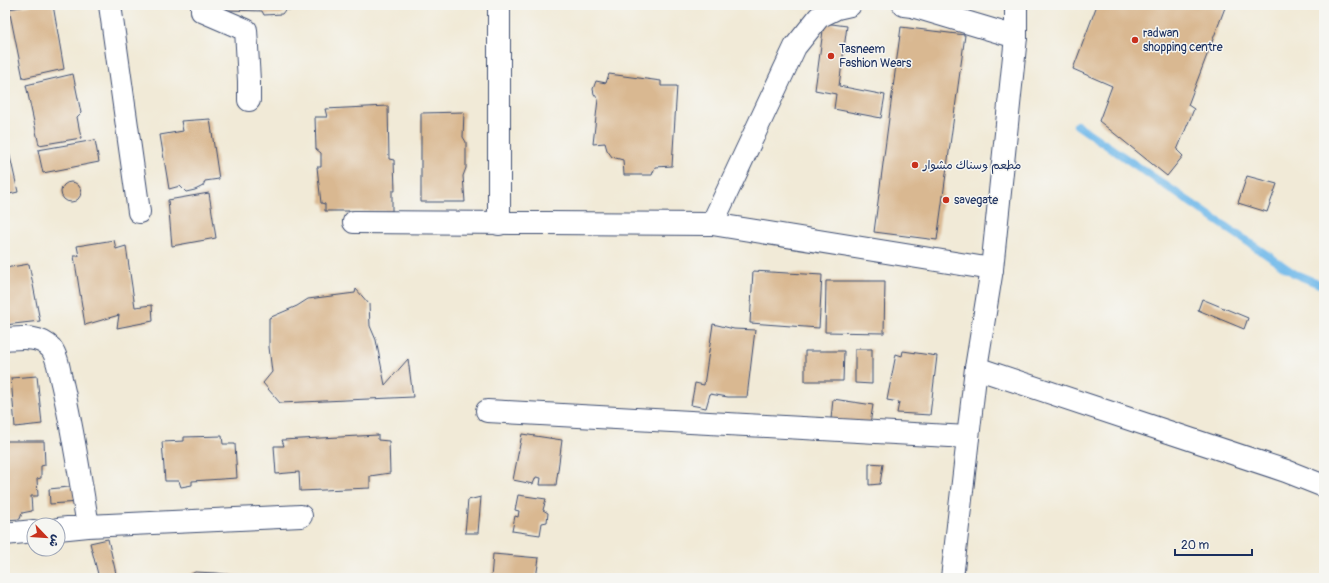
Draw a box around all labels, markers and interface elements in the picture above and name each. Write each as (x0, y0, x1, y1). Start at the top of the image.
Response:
place label: radwan shopping centre (1143, 26, 1223, 55)
marker: radwan shopping centre (1130, 35, 1140, 45)
place label: Tasneem Fashion Wears (839, 42, 912, 71)
marker: Tasneem Fashion Wears (826, 51, 836, 61)
place label: مطعم وسناك مشوار (922, 158, 1021, 174)
marker: مطعم وسناك مشوار (910, 160, 920, 170)
place label: savegate (954, 193, 998, 208)
marker: savegate (941, 195, 951, 205)
north arrow (26, 517, 66, 557)
scale bar (1175, 531, 1252, 557)
text: ش (46, 533, 63, 549)
text: 20 m (1181, 538, 1210, 553)

